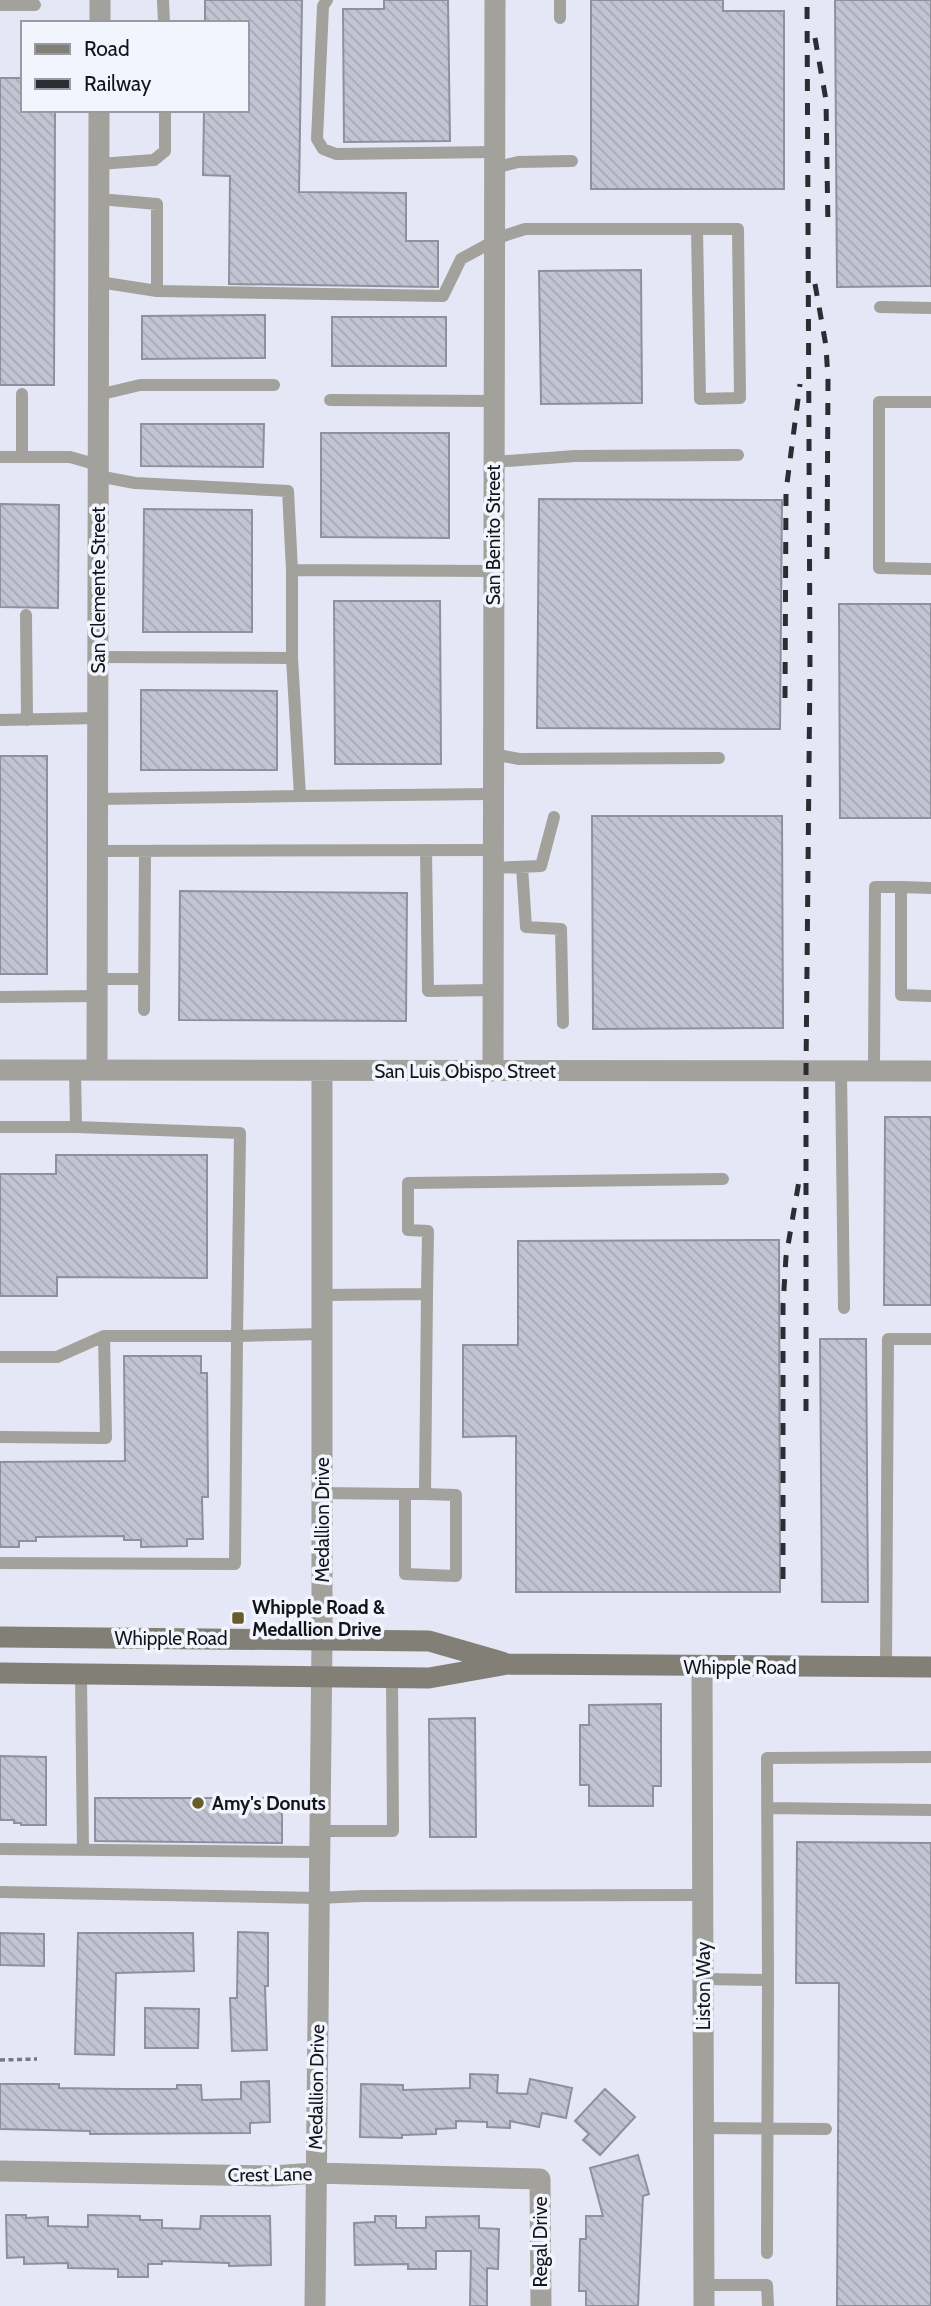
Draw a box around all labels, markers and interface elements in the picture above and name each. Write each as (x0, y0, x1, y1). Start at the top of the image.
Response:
legend (21, 21, 248, 112)
text: Road (84, 36, 130, 61)
text: Railway (84, 71, 152, 96)
street label: San Benito Street (482, 464, 505, 605)
street label: San Clemente Street (87, 506, 110, 673)
street label: San Luis Obispo Street (374, 1060, 556, 1083)
street label: Medallion Drive (311, 1457, 334, 1583)
place label: Whipple Road & Medallion Drive (252, 1596, 385, 1641)
marker: Whipple Road & Medallion Drive (230, 1610, 246, 1626)
street label: Whipple Road (114, 1627, 228, 1650)
street label: Whipple Road (683, 1656, 797, 1679)
place label: Amy's Donuts (212, 1792, 326, 1815)
marker: Amy's Donuts (190, 1795, 206, 1811)
street label: Liston Way (692, 1941, 715, 2030)
street label: Medallion Drive (304, 2024, 329, 2150)
street label: Crest Lane (228, 2162, 313, 2187)
street label: Regal Drive (529, 2196, 552, 2287)

